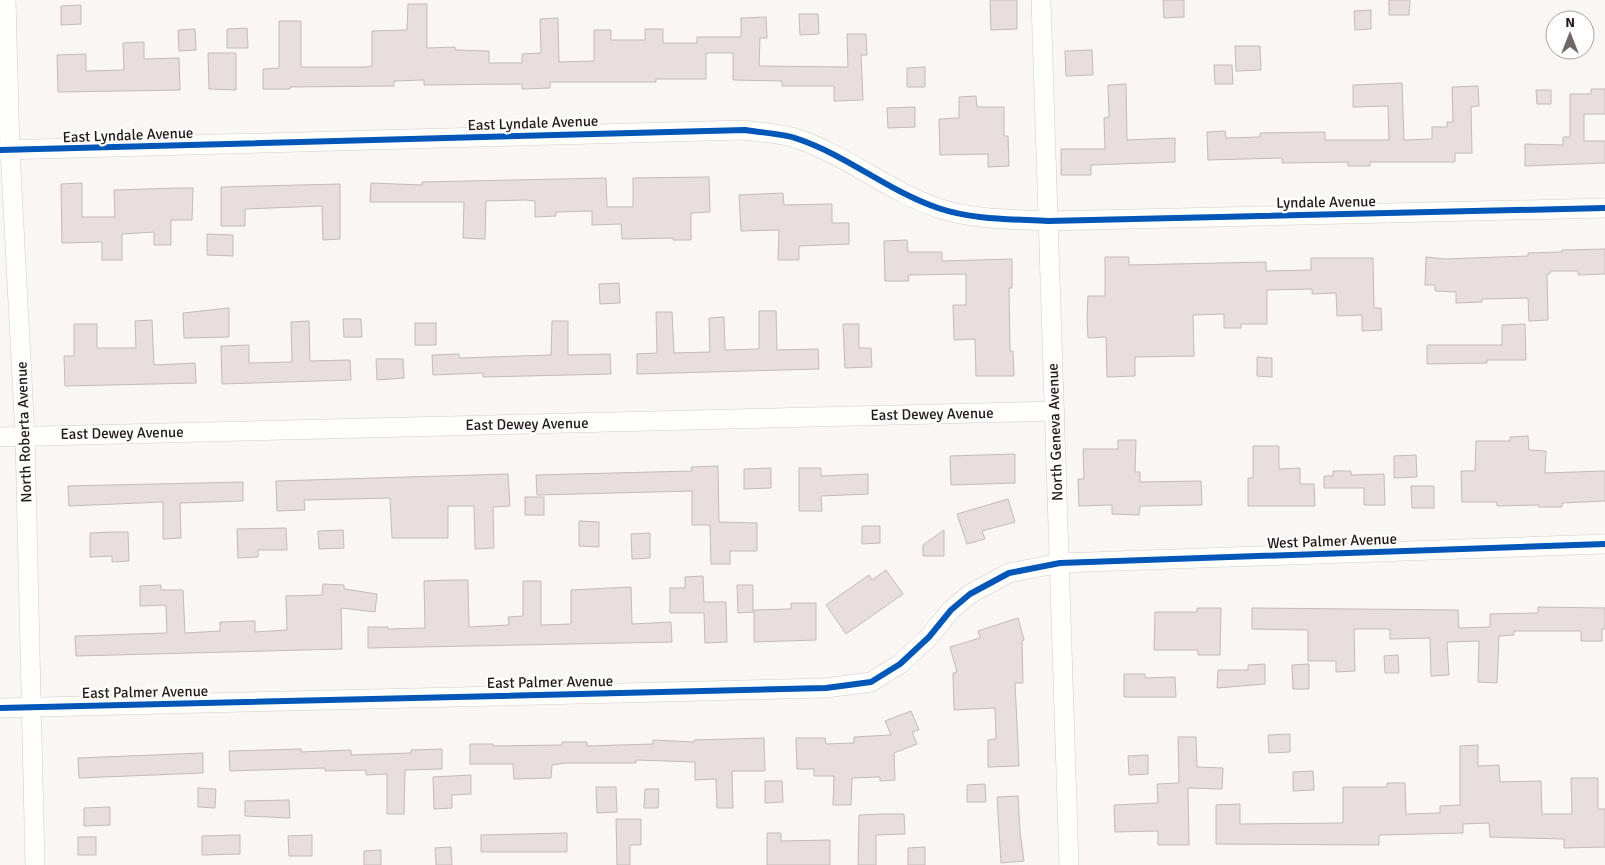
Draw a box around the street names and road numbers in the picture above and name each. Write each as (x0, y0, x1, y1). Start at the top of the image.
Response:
street label: East Lyndale Avenue (467, 112, 599, 134)
street label: East Lyndale Avenue (62, 124, 194, 146)
street label: Lyndale Avenue (1276, 192, 1376, 212)
street label: North Roberta Avenue (13, 361, 35, 503)
street label: North Geneva Avenue (1044, 363, 1066, 501)
street label: East Dewey Avenue (870, 404, 994, 424)
street label: East Dewey Avenue (465, 414, 589, 434)
street label: East Dewey Avenue (60, 423, 184, 443)
street label: West Palmer Avenue (1267, 530, 1397, 552)
street label: East Palmer Avenue (487, 672, 613, 692)
street label: East Palmer Avenue (82, 682, 208, 702)

